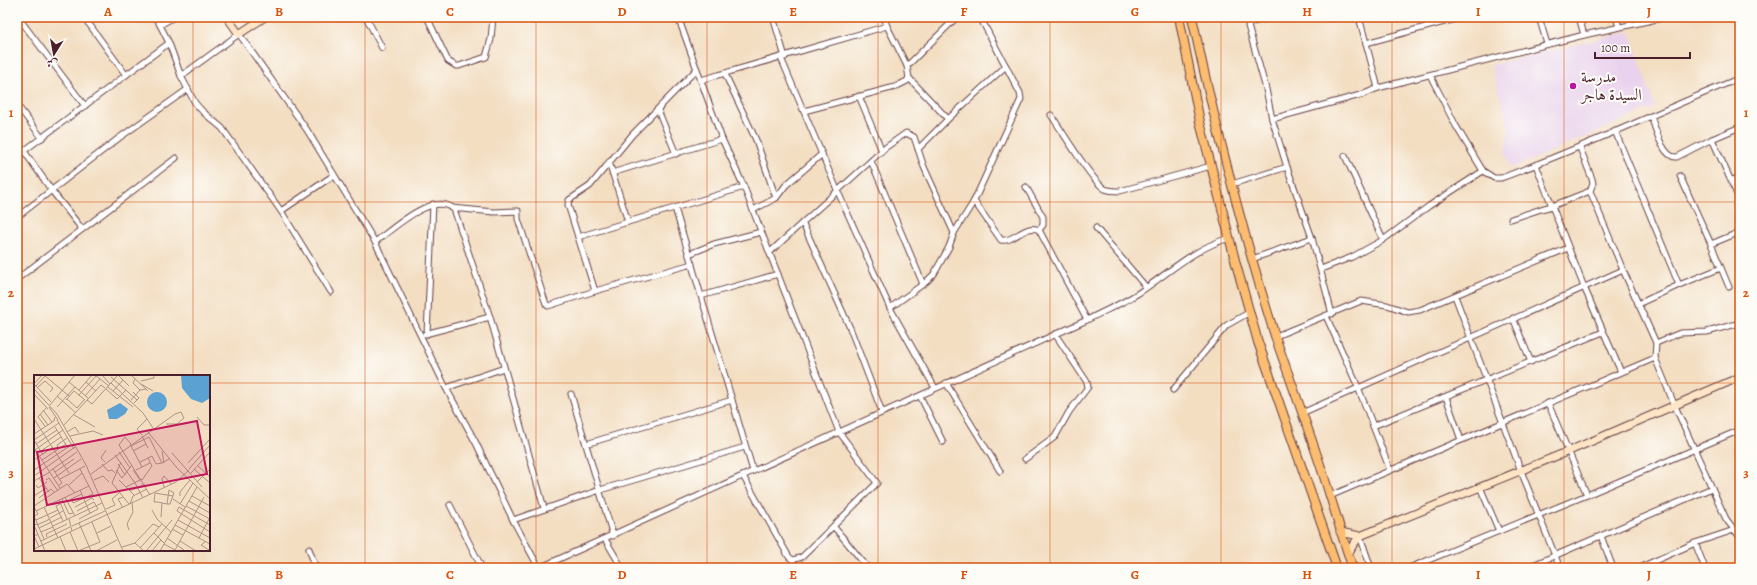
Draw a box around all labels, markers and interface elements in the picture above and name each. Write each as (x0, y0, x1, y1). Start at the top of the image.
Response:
text: A (103, 3, 113, 20)
text: B (275, 3, 283, 20)
text: C (446, 3, 454, 20)
text: D (617, 3, 627, 20)
text: E (789, 3, 797, 20)
text: F (961, 3, 968, 20)
text: G (1131, 3, 1139, 20)
text: H (1302, 3, 1312, 20)
text: I (1476, 3, 1481, 20)
text: J (1647, 3, 1651, 20)
north arrow (34, 34, 74, 74)
scale bar (1595, 34, 1690, 60)
text: 100 m (1601, 40, 1630, 56)
text: ش (45, 55, 59, 72)
place label: مدرسة السيدة هاجر (1579, 66, 1642, 106)
marker: مدرسة السيدة هاجر (1568, 81, 1578, 91)
text: 1 (9, 104, 14, 121)
text: 1 (1744, 104, 1749, 121)
text: 2 (8, 284, 15, 301)
text: 2 (1743, 284, 1750, 301)
inset map (34, 375, 210, 551)
text: 3 (8, 464, 14, 481)
text: 3 (1743, 464, 1749, 481)
text: A (103, 566, 113, 583)
text: B (275, 566, 283, 583)
text: C (446, 566, 454, 583)
text: D (617, 566, 627, 583)
text: E (789, 566, 797, 583)
text: F (961, 566, 968, 583)
text: G (1131, 566, 1139, 583)
text: H (1302, 566, 1312, 583)
text: I (1476, 566, 1481, 583)
text: J (1647, 566, 1651, 583)

